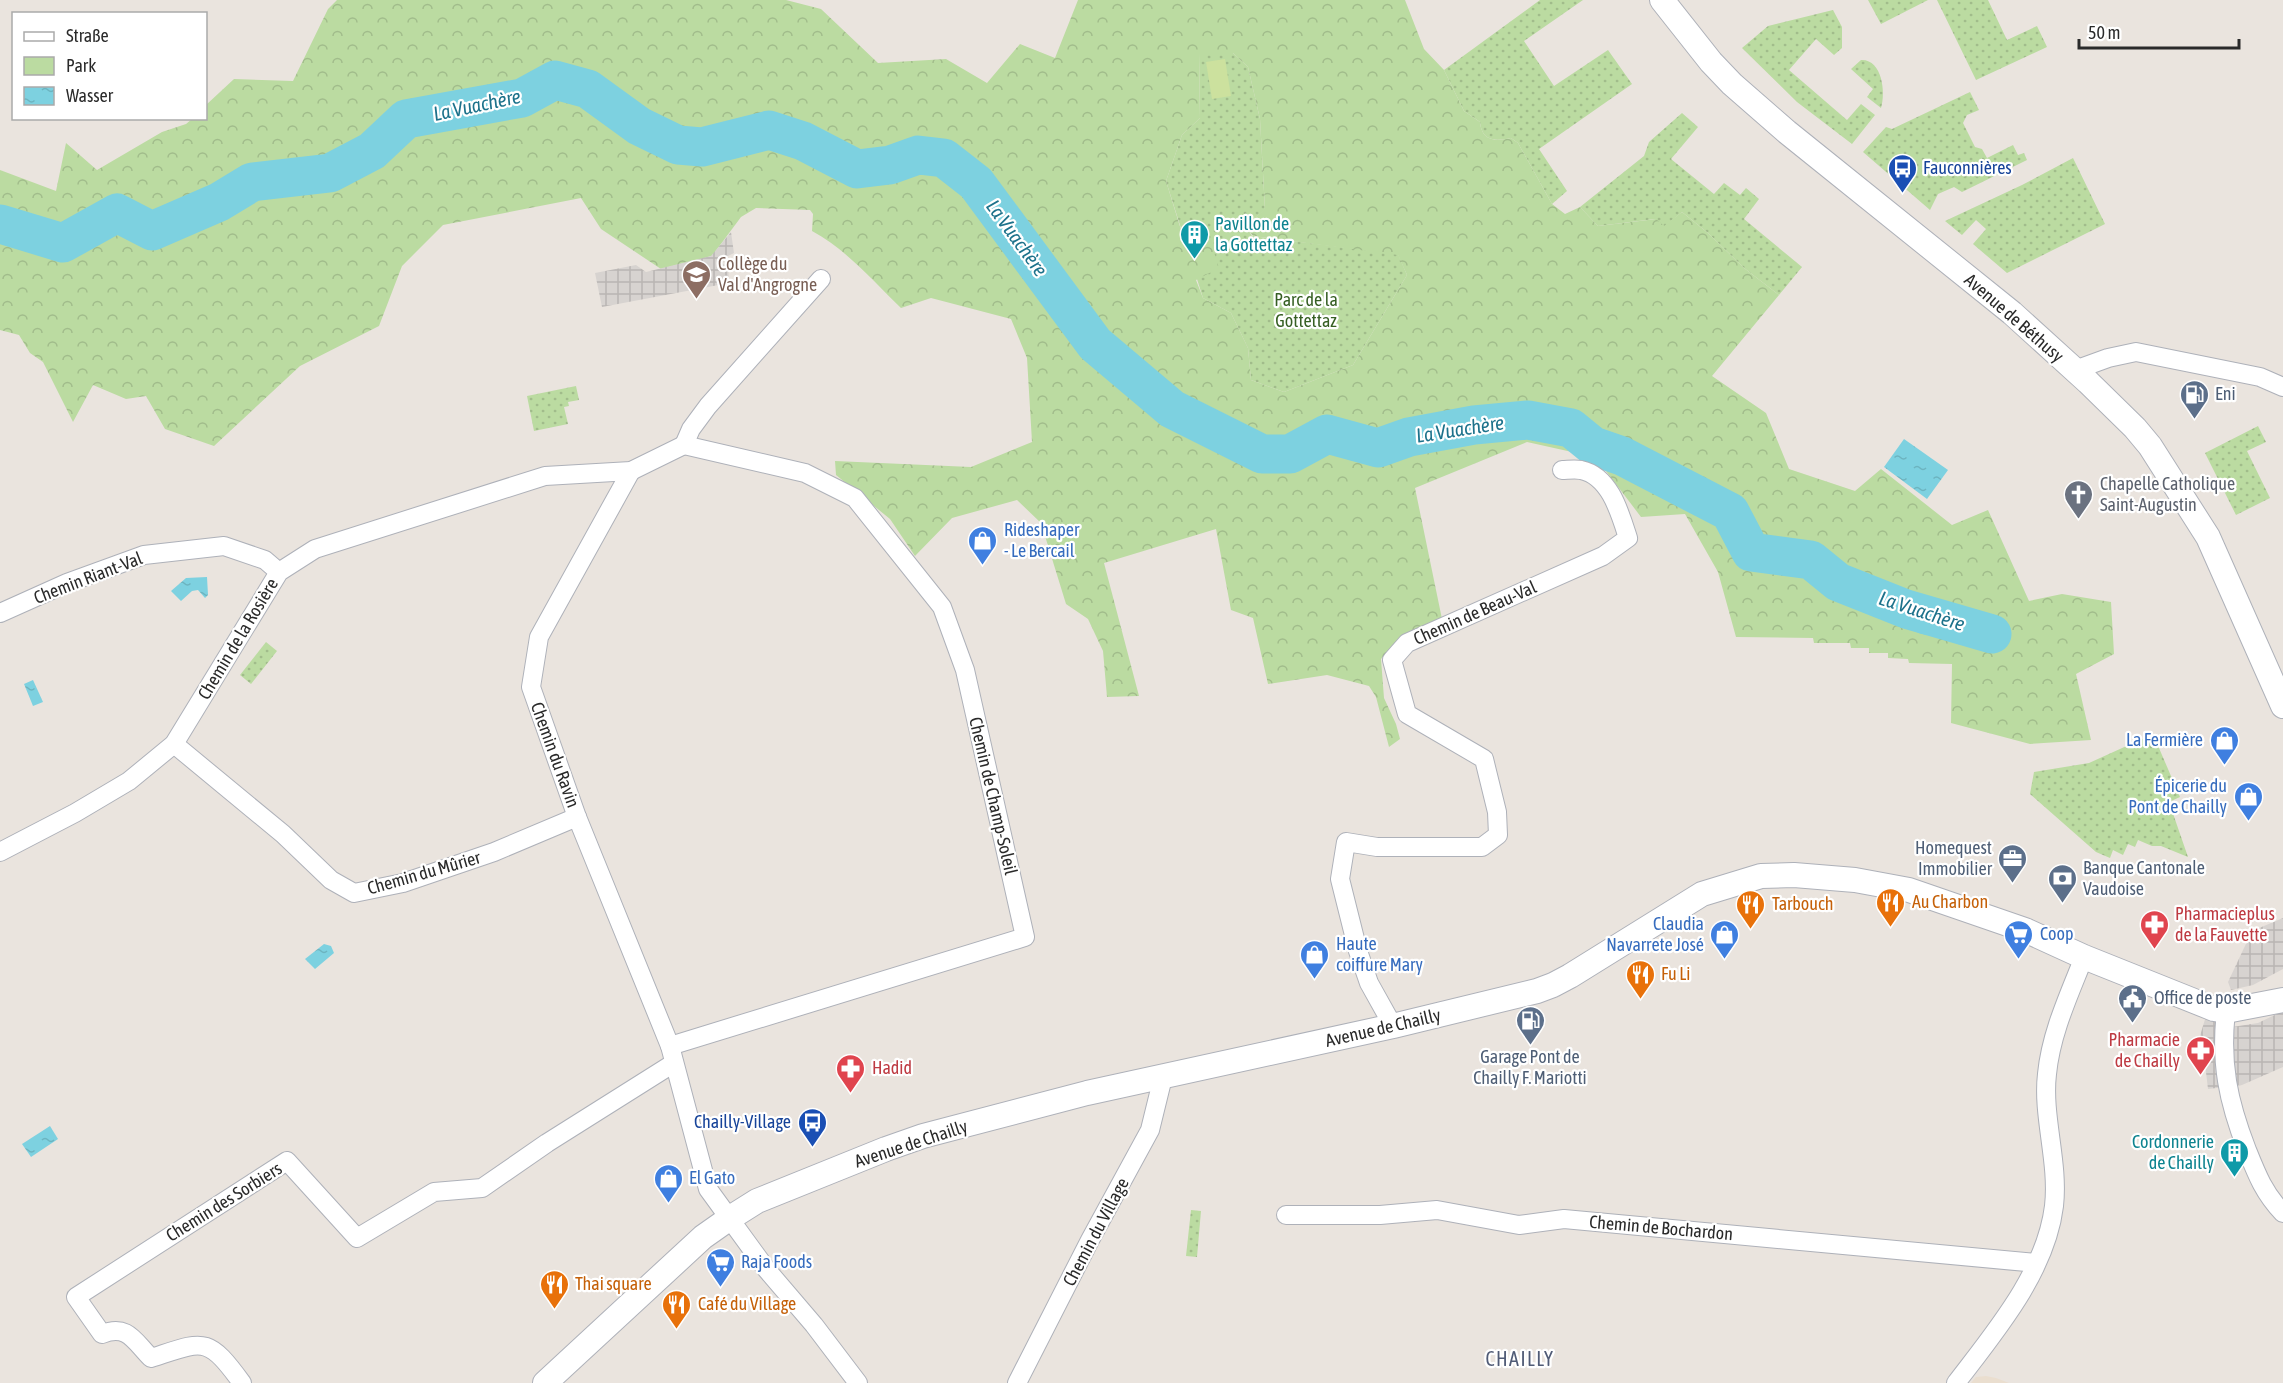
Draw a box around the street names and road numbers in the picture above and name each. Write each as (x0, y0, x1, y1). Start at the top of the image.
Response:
street label: Avenue de Béthusy (1960, 269, 2068, 366)
street label: Chemin Riant-Val (31, 547, 145, 608)
street label: Chemin de la Rosière (193, 574, 282, 703)
street label: Chemin de Beau-Val (1410, 576, 1540, 649)
street label: Chemin du Ravin (527, 699, 584, 810)
street label: Chemin de Champ-Soleil (965, 715, 1022, 877)
street label: Chemin du Mûrier (365, 846, 483, 899)
street label: Avenue de Chailly (1323, 1004, 1443, 1051)
street label: Avenue de Chailly (852, 1115, 970, 1172)
street label: Chemin des Sorbiers (162, 1158, 286, 1246)
street label: Chemin du Village (1058, 1174, 1133, 1289)
street label: Chemin de Bochardon (1588, 1211, 1734, 1244)

